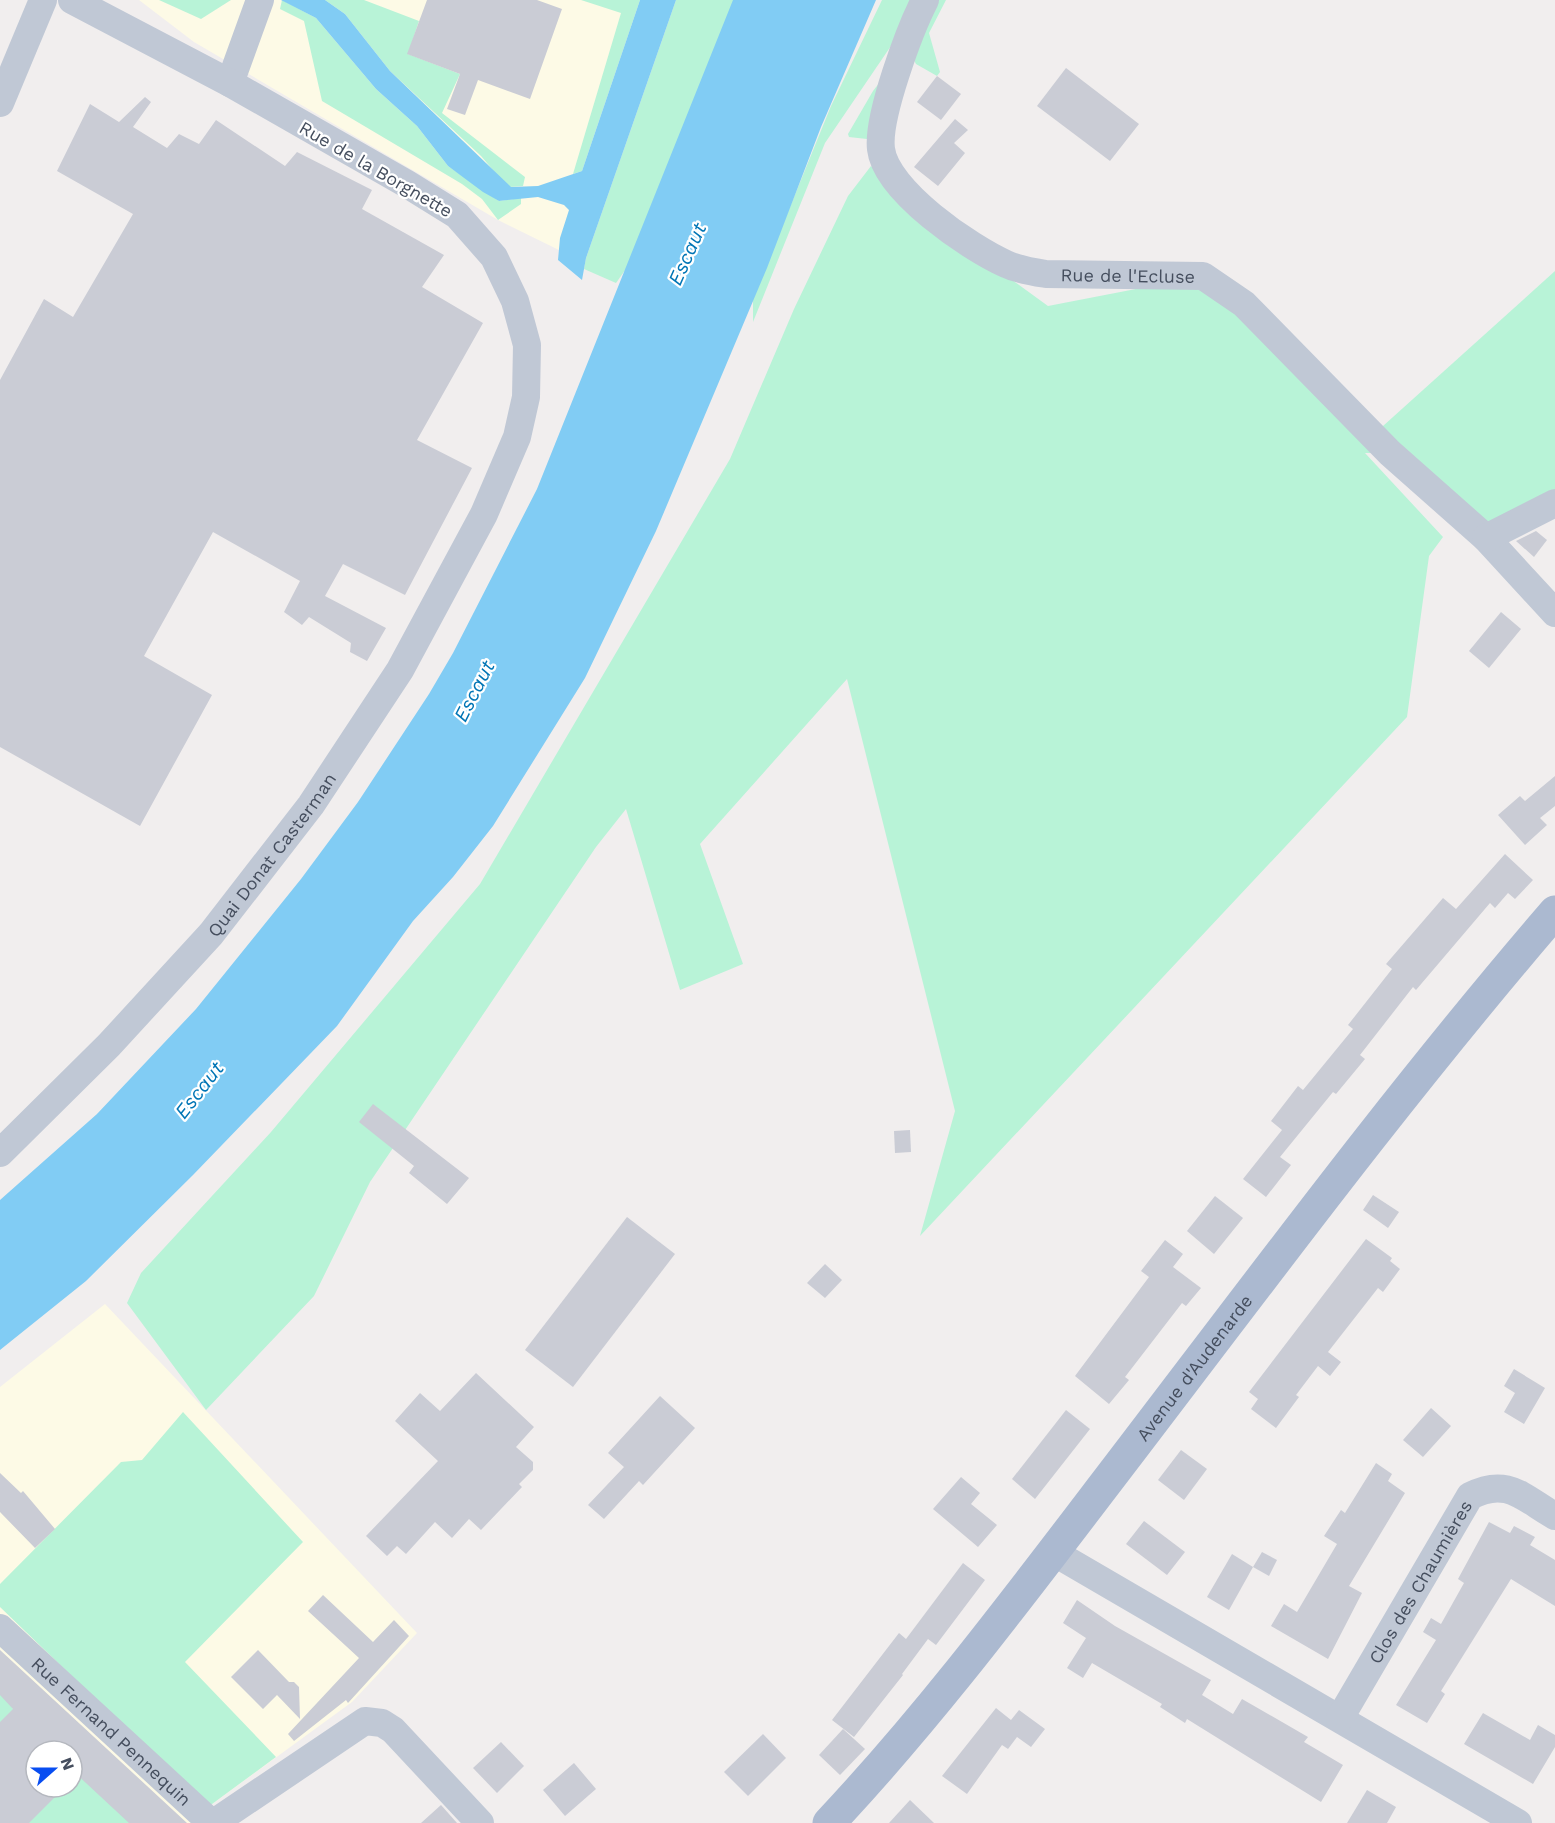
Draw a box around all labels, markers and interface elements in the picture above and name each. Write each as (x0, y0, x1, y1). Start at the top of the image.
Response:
street label: Rue de la Borgnette (296, 117, 456, 221)
water label: Escaut (663, 218, 712, 289)
street label: Rue de l'Ecluse (1060, 264, 1195, 286)
water label: Escaut (448, 656, 500, 726)
street label: Quai Donat Casterman (203, 769, 340, 941)
water label: Escaut (169, 1056, 229, 1123)
street label: Avenue d'Audenarde (1132, 1290, 1256, 1445)
street label: Clos des Chaumières (1364, 1496, 1476, 1667)
street label: Rue Fernand Pennequin (28, 1652, 196, 1810)
north arrow (24, 1739, 84, 1799)
text: N (57, 1755, 79, 1773)

